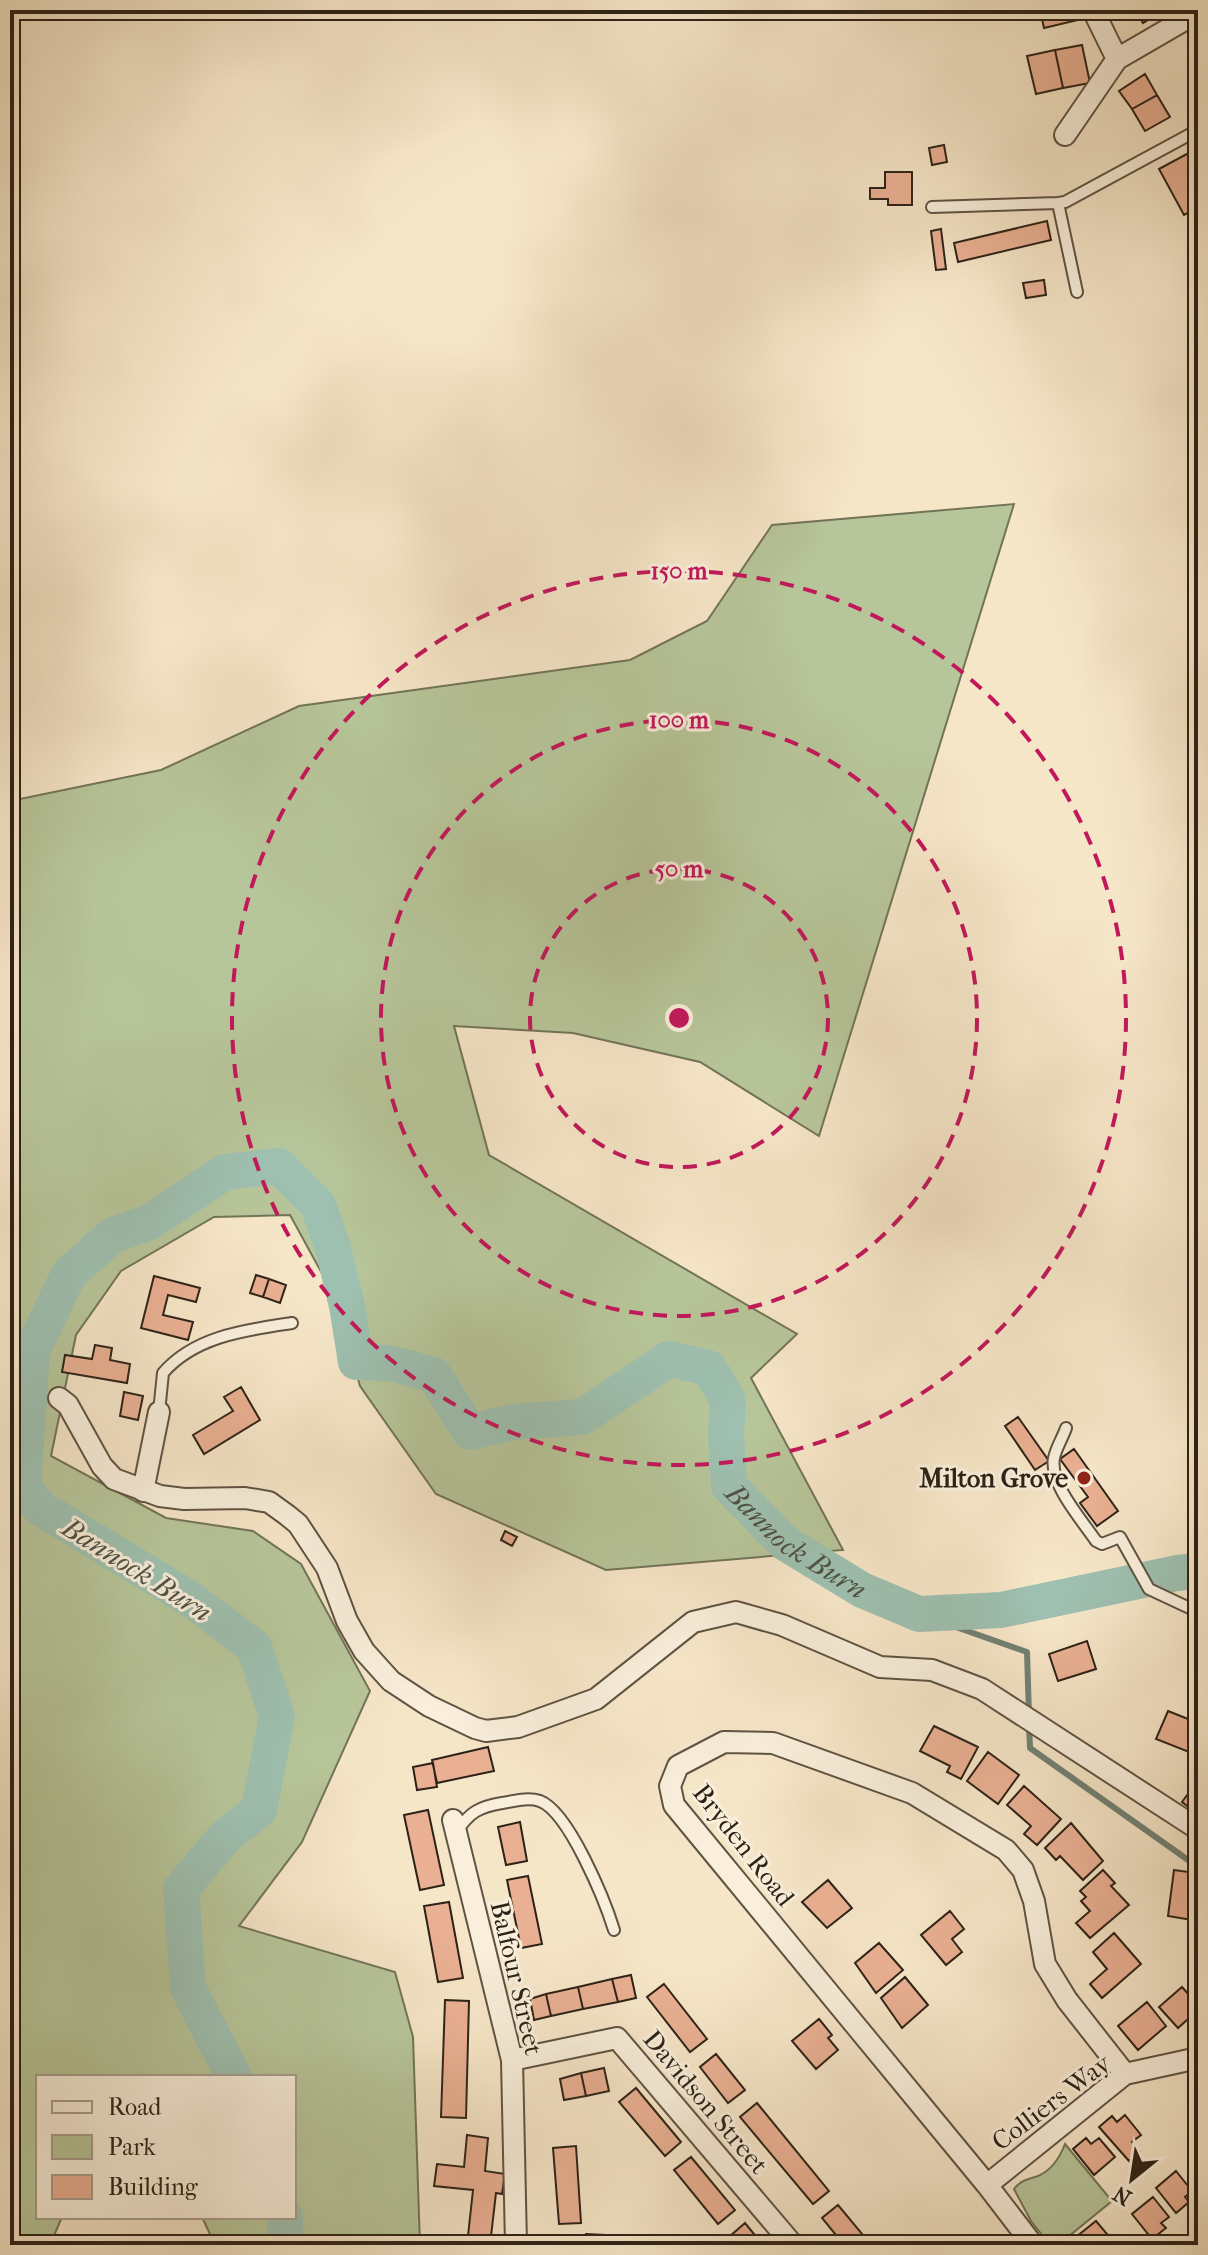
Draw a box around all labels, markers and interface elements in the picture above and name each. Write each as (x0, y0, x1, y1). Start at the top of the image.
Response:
text: 150 m (650, 557, 709, 585)
text: 100 m (649, 706, 710, 734)
text: 50 m (655, 855, 704, 883)
centre of rings (665, 1004, 693, 1032)
place label: Milton Grove (919, 1463, 1068, 1494)
marker: Milton Grove (1075, 1469, 1093, 1487)
water label: Bannock Burn (717, 1475, 873, 1606)
water label: Bannock Burn (54, 1509, 218, 1628)
street label: Bryden Road (686, 1778, 801, 1913)
street label: Balfour Street (484, 1898, 549, 2059)
street label: Davidson Street (637, 2024, 775, 2181)
street label: Colliers Way (986, 2047, 1118, 2157)
legend (36, 2075, 296, 2219)
text: Road (108, 2093, 162, 2121)
text: Park (108, 2133, 156, 2161)
north arrow (1092, 2139, 1172, 2219)
text: Building (108, 2173, 199, 2201)
text: N (1109, 2180, 1136, 2211)

